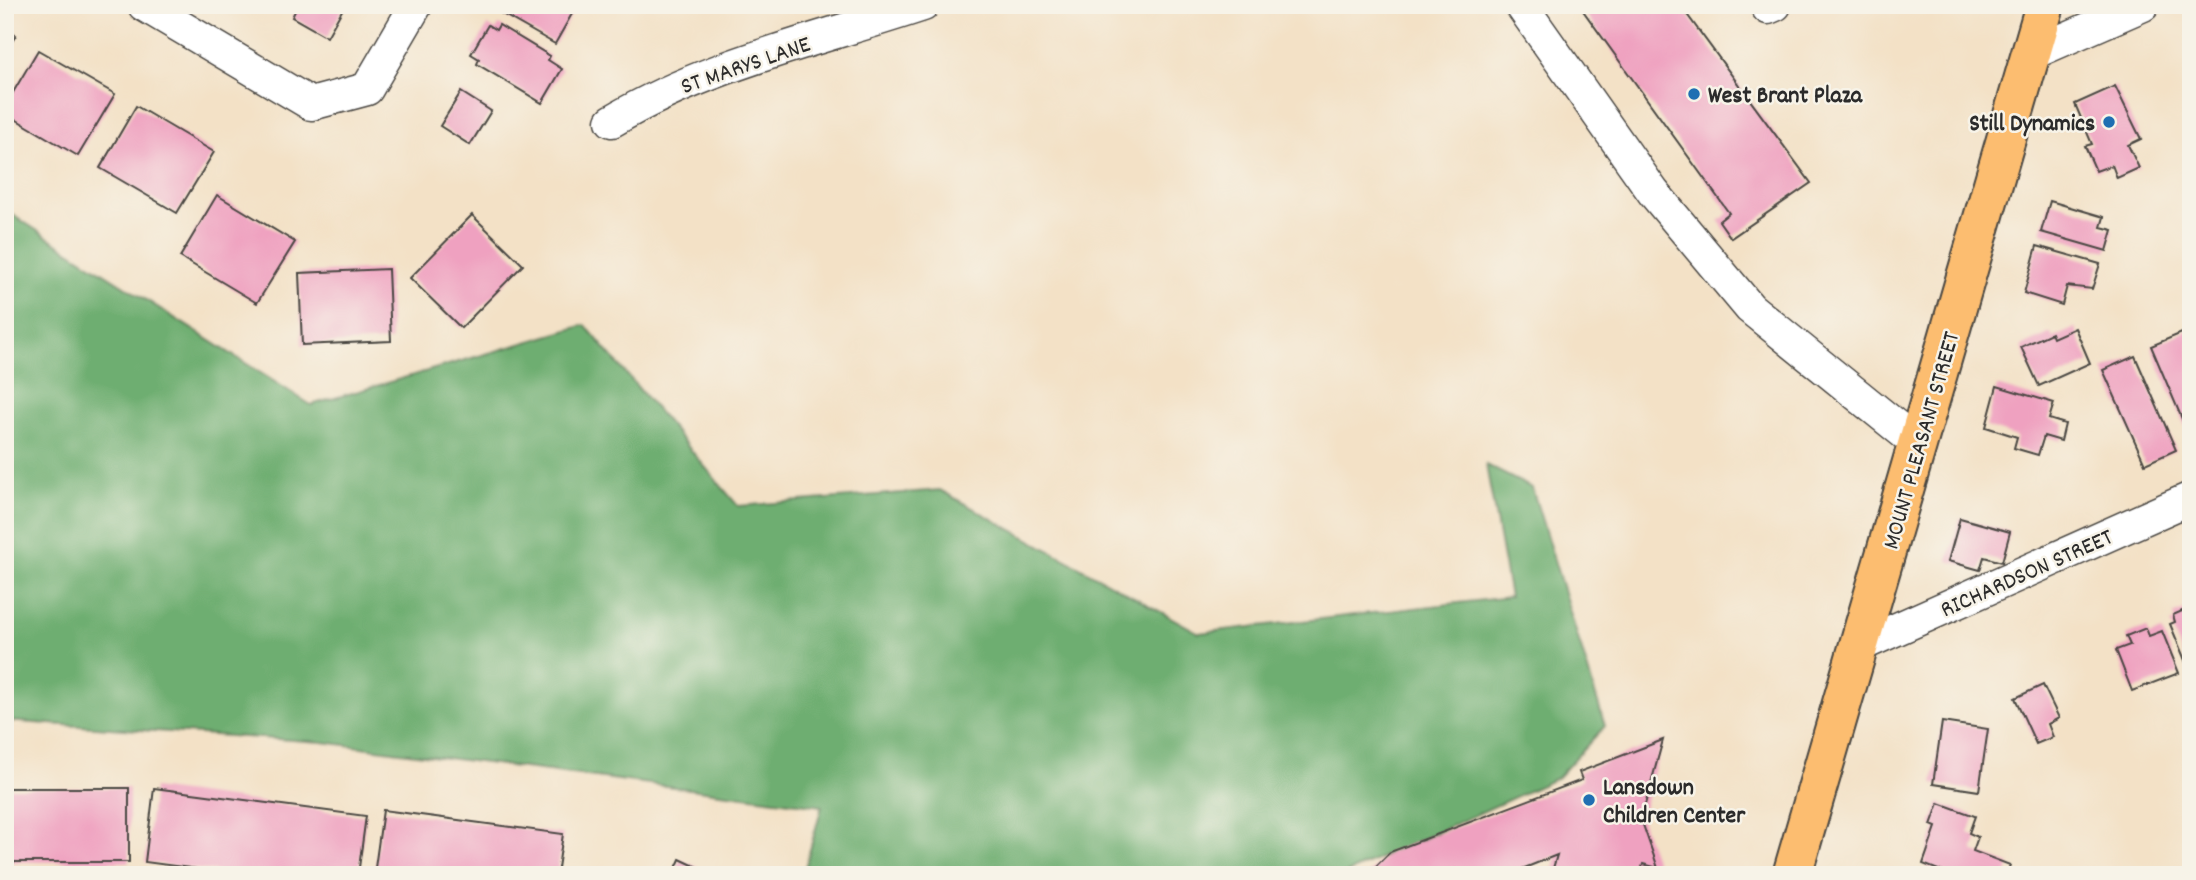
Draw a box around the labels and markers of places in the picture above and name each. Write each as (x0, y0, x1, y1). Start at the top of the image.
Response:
place label: West Brant Plaza (1708, 80, 1863, 114)
marker: West Brant Plaza (1686, 86, 1702, 102)
place label: Still Dynamics (1969, 108, 2095, 142)
marker: Still Dynamics (2101, 114, 2117, 130)
place label: Lansdown Children Center (1603, 772, 1746, 834)
marker: Lansdown Children Center (1581, 792, 1597, 808)

